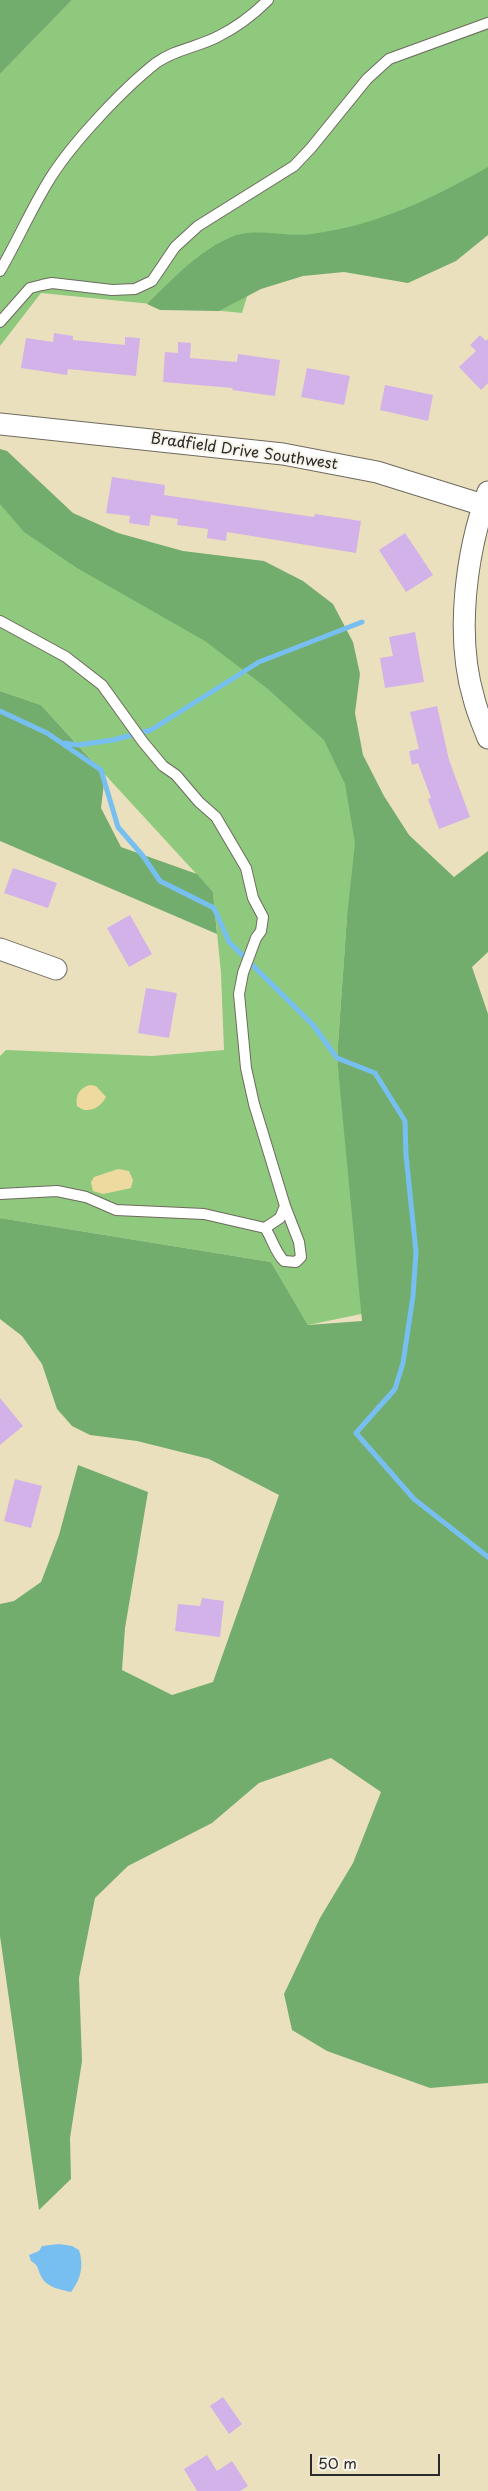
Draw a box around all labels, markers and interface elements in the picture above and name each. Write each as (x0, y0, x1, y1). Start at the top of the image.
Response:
street label: Bradfield Drive Southwest (149, 430, 339, 474)
scale bar (313, 2444, 443, 2476)
text: 50 m (318, 2451, 357, 2474)

